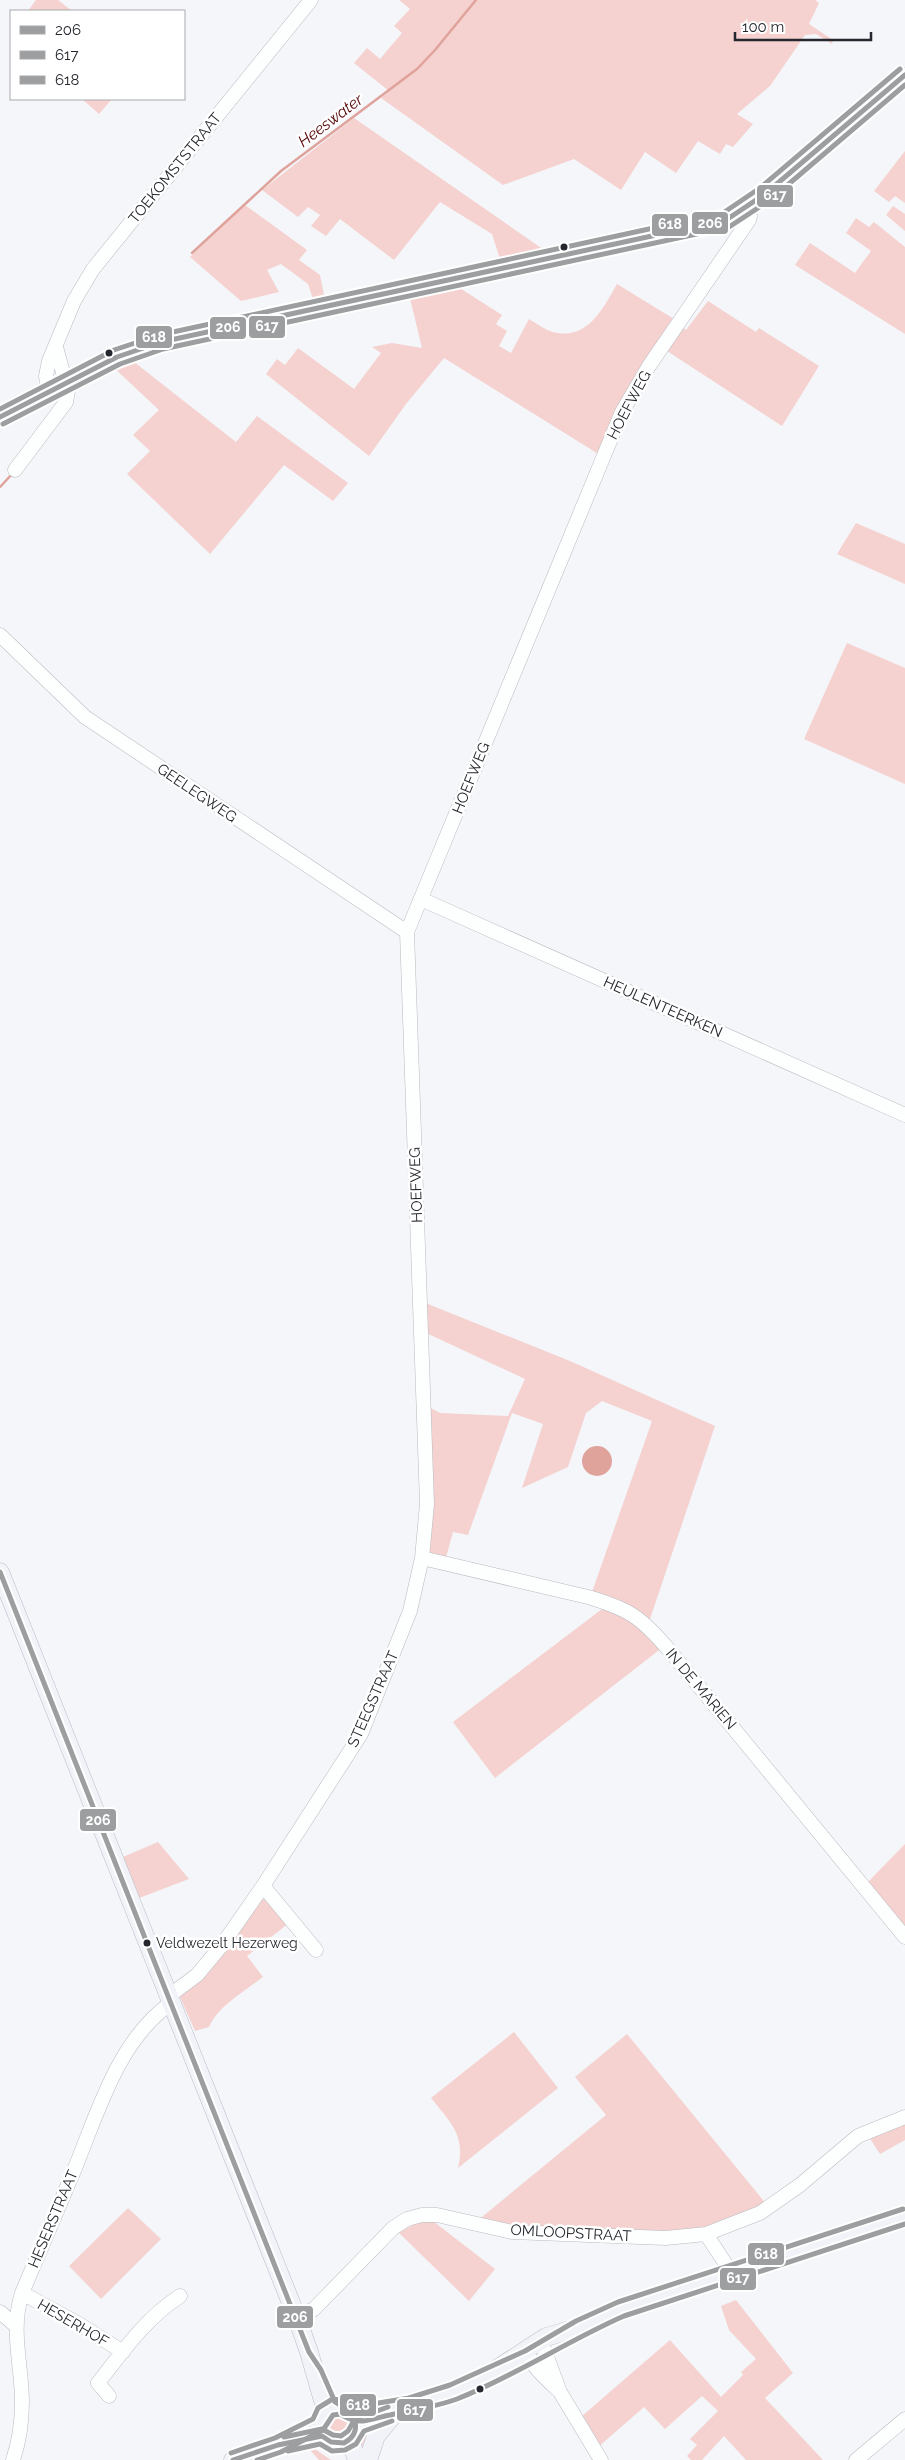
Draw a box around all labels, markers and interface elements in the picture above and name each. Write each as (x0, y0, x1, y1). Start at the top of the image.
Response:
legend (10, 10, 185, 100)
scale bar (735, 10, 871, 42)
text: 100 m (742, 18, 784, 36)
text: 206 (55, 21, 81, 39)
text: 617 (55, 46, 78, 64)
text: 618 (55, 71, 79, 89)
water label: Heeswater (294, 90, 367, 151)
street label: TOEKOMSTSTRAAT (125, 109, 225, 227)
line badge: 617 (756, 184, 794, 208)
text: 617 (763, 187, 787, 203)
line badge: 206 (691, 211, 729, 235)
line badge: 618 (651, 213, 689, 237)
text: 206 (698, 215, 723, 231)
text: 618 (658, 216, 682, 232)
unlabelled marker (559, 242, 569, 252)
line badge: 617 (248, 315, 286, 339)
line badge: 206 (209, 316, 247, 340)
text: 617 (255, 318, 279, 334)
text: 206 (216, 319, 241, 335)
line badge: 618 (135, 325, 173, 349)
text: 618 (142, 329, 166, 345)
unlabelled marker (104, 348, 114, 358)
street label: HOEFWEG (603, 367, 655, 443)
street label: HOEFWEG (448, 740, 494, 816)
street label: GEELEGWEG (154, 760, 240, 826)
street label: HEULENTEERKEN (601, 973, 725, 1041)
street label: HOEFWEG (406, 1147, 426, 1223)
street label: IN DE MARIEN (662, 1645, 740, 1733)
street label: STEEGSTRAAT (344, 1648, 402, 1750)
line badge: 206 (79, 1808, 117, 1832)
text: 206 (86, 1812, 111, 1828)
place label: Veldwezelt Hezerweg (156, 1935, 298, 1951)
marker: Veldwezelt Hezerweg (142, 1938, 152, 1948)
street label: HESERSTRAAT (24, 2167, 82, 2271)
street label: OMLOOPSTRAAT (510, 2221, 632, 2245)
line badge: 618 (747, 2242, 785, 2266)
text: 618 (754, 2246, 778, 2262)
line badge: 617 (719, 2267, 757, 2291)
text: 617 (726, 2270, 750, 2286)
street label: HESERHOF (34, 2295, 112, 2351)
line badge: 206 (276, 2305, 314, 2329)
text: 206 (283, 2309, 308, 2325)
unlabelled marker (475, 2384, 485, 2394)
line badge: 618 (339, 2393, 377, 2417)
text: 618 (346, 2397, 370, 2413)
line badge: 617 (396, 2398, 434, 2422)
text: 617 (403, 2402, 427, 2418)

